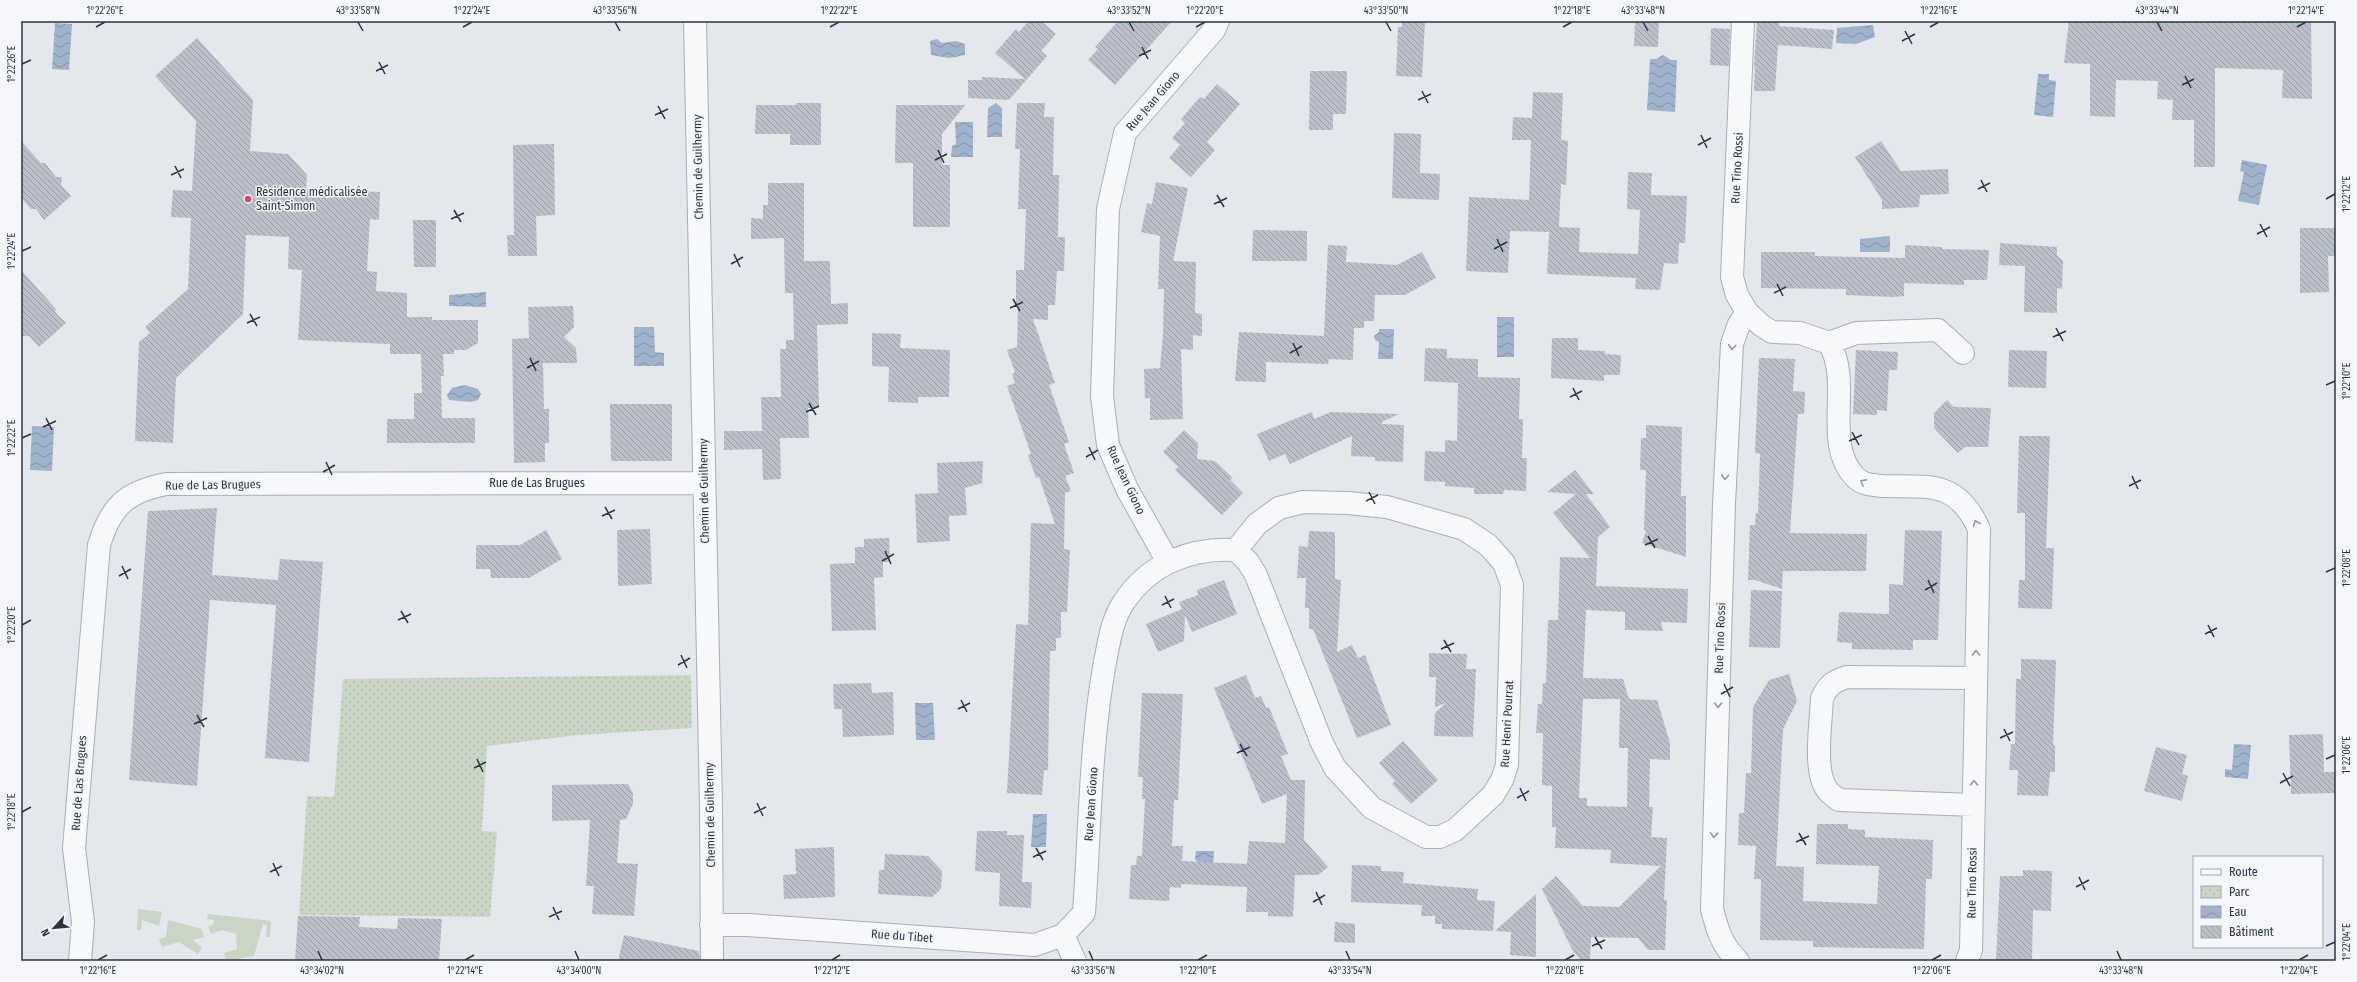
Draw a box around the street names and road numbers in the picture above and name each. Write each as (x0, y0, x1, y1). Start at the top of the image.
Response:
street label: Rue Jean Giono (1123, 68, 1183, 134)
street label: Chemin de Guilhermy (690, 114, 706, 220)
street label: Rue Tino Rossi (1728, 132, 1746, 204)
street label: Chemin de Guilhermy (696, 438, 712, 544)
street label: Rue Jean Giono (1104, 443, 1148, 517)
street label: Rue de Las Brugues (489, 476, 585, 490)
street label: Rue de Las Brugues (165, 477, 261, 493)
street label: Rue Tino Rossi (1712, 602, 1728, 674)
street label: Rue Henri Pourrat (1498, 680, 1516, 768)
street label: Rue de Las Brugues (69, 735, 89, 831)
street label: Chemin de Guilhermy (702, 762, 718, 868)
street label: Rue Jean Giono (1081, 766, 1101, 842)
street label: Rue Tino Rossi (1964, 847, 1980, 919)
street label: Rue du Tibet (871, 927, 933, 945)

